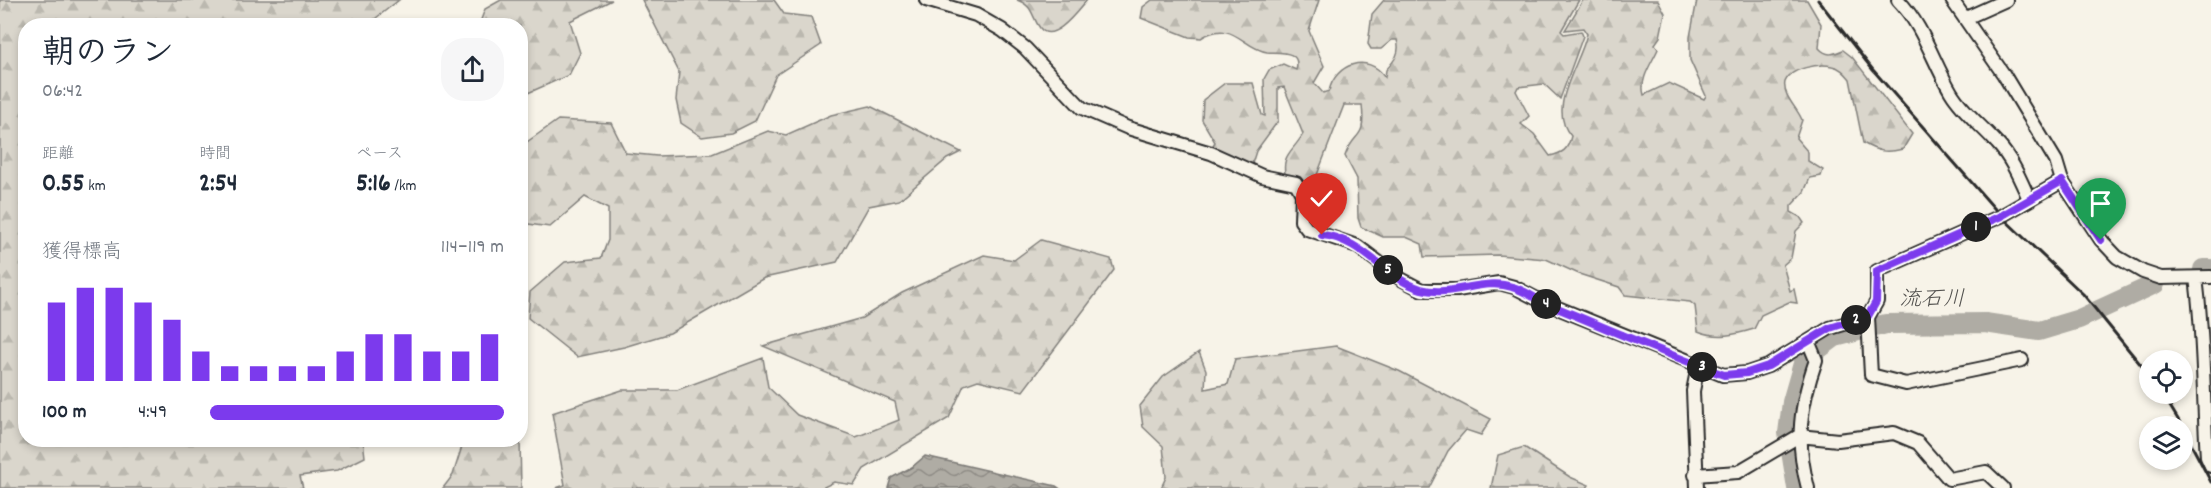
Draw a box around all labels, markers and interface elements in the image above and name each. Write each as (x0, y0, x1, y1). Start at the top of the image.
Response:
text: 朝のラン (42, 32, 174, 79)
button: share (441, 38, 504, 101)
text: 06:42 (42, 78, 83, 106)
text: 距離 (42, 143, 74, 166)
text: 時間 (199, 143, 231, 166)
text: ペース (356, 143, 403, 166)
text: 0.55 (42, 166, 85, 203)
text: 2:54 (199, 166, 238, 203)
text: 5:16 (356, 166, 391, 203)
pin (1296, 173, 1347, 235)
text: km (85, 175, 106, 198)
text: /km (391, 175, 417, 198)
pin (2075, 178, 2126, 240)
icon: check (1305, 182, 1338, 215)
icon: arrive (2084, 187, 2117, 220)
pin: 1 (1961, 212, 1991, 242)
text: 1 (1974, 215, 1978, 238)
text: 114–119 m (441, 234, 504, 262)
text: 獲得標高 (42, 239, 122, 267)
pin: 5 (1373, 255, 1403, 285)
text: 5 (1384, 258, 1392, 281)
water label: 流石川 (1899, 285, 1965, 316)
pin: 4 (1531, 289, 1561, 319)
text: 4 (1543, 292, 1549, 315)
pin: 2 (1841, 305, 1871, 335)
text: 2 (1853, 308, 1860, 331)
map controls (2139, 350, 2193, 470)
button: locate (2139, 350, 2193, 404)
pin: 3 (1687, 352, 1717, 382)
text: 3 (1698, 355, 1706, 378)
text: 100 m (42, 399, 87, 427)
text: 4:49 (138, 399, 167, 427)
button: layers (2139, 416, 2193, 470)

